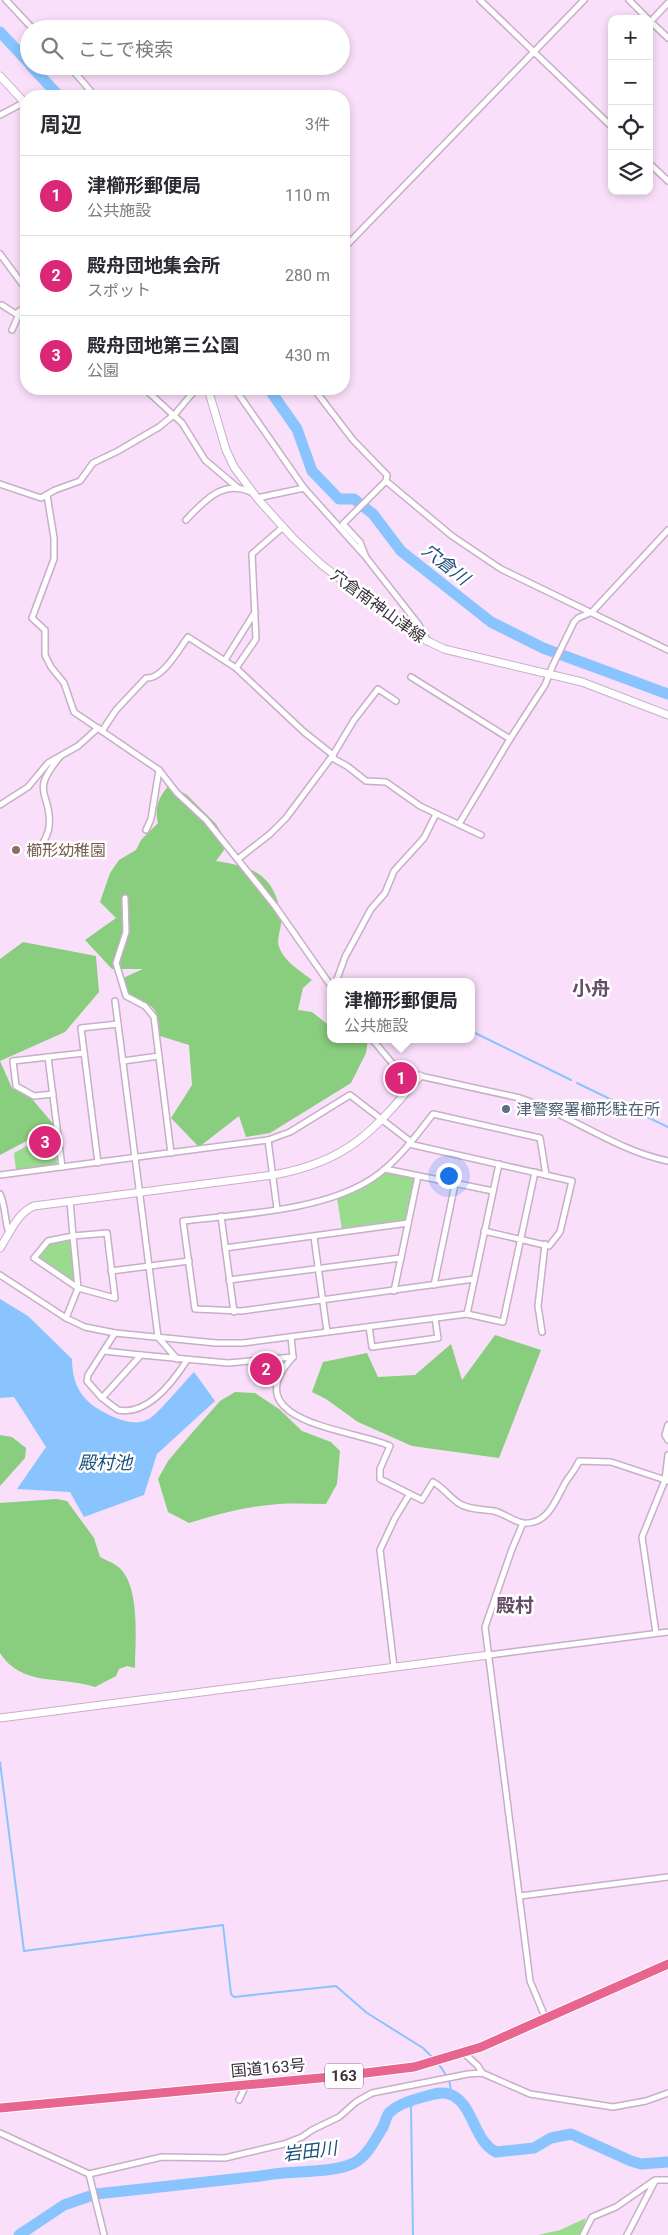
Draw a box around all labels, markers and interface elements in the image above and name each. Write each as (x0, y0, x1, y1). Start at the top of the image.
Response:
map controls (608, 15, 653, 195)
button: + (608, 15, 653, 60)
search box (20, 20, 350, 75)
icon: search (38, 34, 66, 62)
text: ここで検索 (78, 38, 173, 61)
button: − (608, 60, 653, 105)
button: locate (608, 105, 653, 150)
text: 周辺 (40, 113, 82, 137)
text: 3件 (305, 115, 330, 134)
button: layers (608, 150, 653, 195)
text: 津櫛形郵便局 (87, 174, 201, 197)
text: 1 (51, 186, 61, 205)
text: 110 m (285, 186, 330, 205)
text: 公共施設 (87, 201, 151, 220)
text: 殿舟団地集会所 (87, 254, 220, 277)
text: 2 (51, 266, 61, 285)
text: 280 m (285, 266, 330, 285)
text: スポット (87, 281, 151, 300)
text: 殿舟団地第三公園 (87, 334, 239, 357)
text: 3 (51, 346, 61, 365)
text: 430 m (285, 346, 330, 365)
text: 公園 (87, 361, 119, 380)
water label: 穴倉川 (418, 539, 475, 590)
street label: 穴倉南神山津線 (327, 565, 429, 647)
place label: 櫛形幼稚園 (26, 841, 106, 860)
marker: 櫛形幼稚園 (10, 844, 22, 856)
district label: 小舟 (572, 977, 610, 1000)
popup (327, 978, 475, 1043)
text: 津櫛形郵便局 (344, 989, 458, 1012)
text: 公共施設 (344, 1016, 408, 1035)
pin: 1 (385, 1059, 417, 1097)
place label: 津警察署櫛形駐在所 (516, 1100, 660, 1119)
marker: 津警察署櫛形駐在所 (500, 1103, 512, 1115)
pin: 3 (29, 1123, 61, 1161)
your location (436, 1163, 462, 1189)
pin: 2 (250, 1350, 282, 1388)
water label: 殿村池 (78, 1452, 134, 1473)
district label: 殿村 (496, 1594, 534, 1617)
street label: 国道163号 (230, 2055, 306, 2081)
road number: 163 (325, 2064, 363, 2088)
water label: 岩田川 (282, 2137, 340, 2165)

